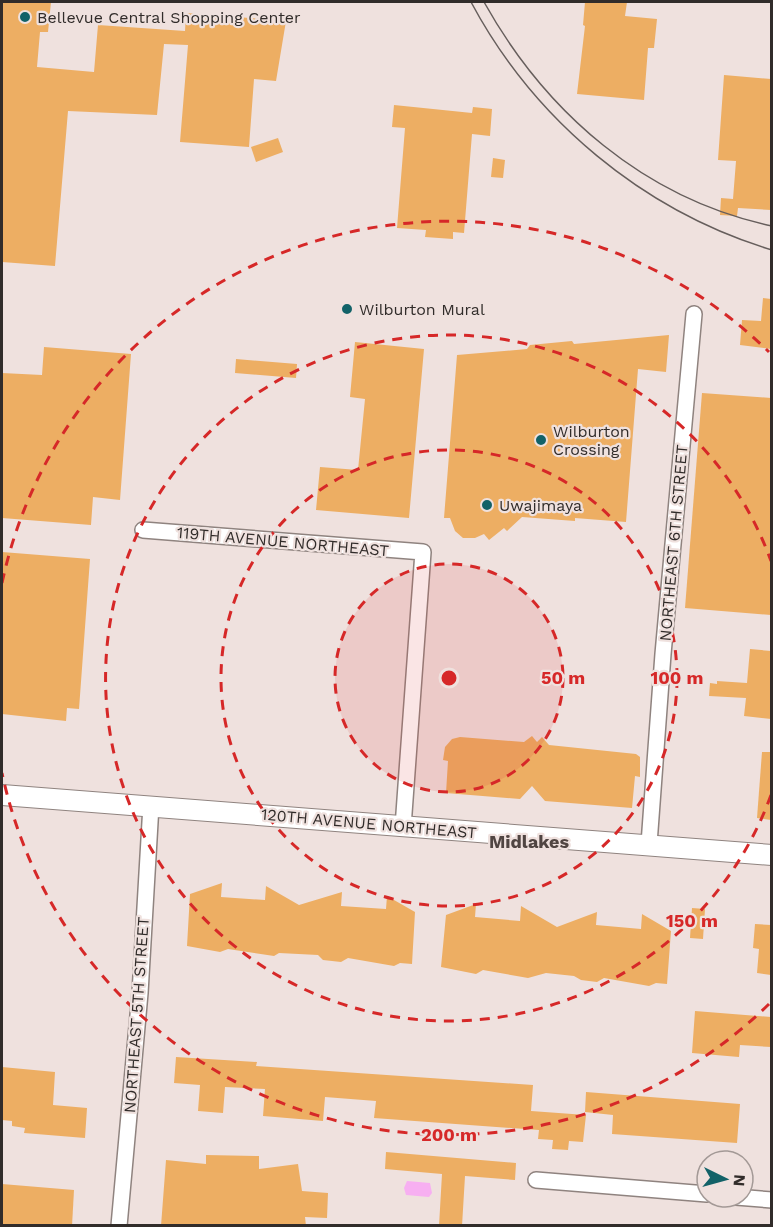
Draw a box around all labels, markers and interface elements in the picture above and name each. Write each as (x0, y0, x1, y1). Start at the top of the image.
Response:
place label: Bellevue Central Shopping Center (37, 8, 301, 27)
marker: Bellevue Central Shopping Center (18, 10, 32, 24)
place label: Wilburton Mural (359, 300, 485, 319)
marker: Wilburton Mural (340, 302, 354, 316)
place label: Wilburton Crossing (553, 422, 630, 459)
marker: Wilburton Crossing (534, 433, 548, 447)
street label: NORTHEAST 6TH STREET (655, 444, 692, 642)
place label: Uwajimaya (499, 496, 582, 515)
marker: Uwajimaya (480, 498, 494, 512)
street label: 119TH AVENUE NORTHEAST (176, 523, 390, 560)
text: 50 m (541, 667, 585, 688)
text: 100 m (650, 667, 704, 688)
centre of rings (439, 668, 459, 688)
street label: 120TH AVENUE NORTHEAST (260, 805, 478, 842)
district label: Midlakes (489, 831, 569, 852)
text: 150 m (666, 910, 718, 931)
street label: NORTHEAST 5TH STREET (120, 916, 153, 1114)
text: 200 m (421, 1124, 477, 1145)
north arrow (695, 1149, 755, 1209)
text: N (729, 1174, 749, 1187)

